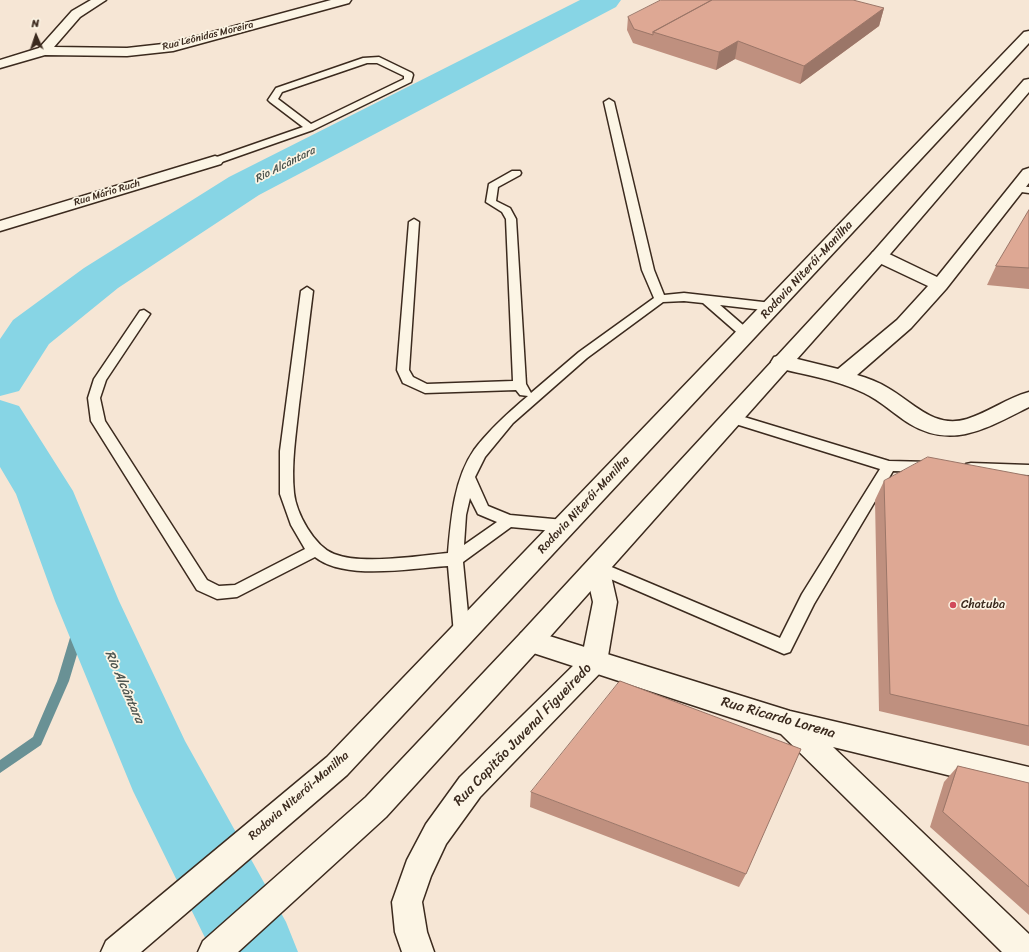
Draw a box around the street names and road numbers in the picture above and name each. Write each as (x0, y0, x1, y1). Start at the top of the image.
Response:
street label: Rua Leônidas Moreira (161, 19, 255, 53)
street label: Rua Mário Ruch (73, 177, 141, 209)
street label: Rodovia Niterói-Manilha (758, 218, 856, 322)
street label: Rodovia Niterói-Manilha (535, 453, 633, 557)
street label: Rua Capitão Juvenal Figueiredo (451, 660, 595, 810)
street label: Rua Ricardo Lorena (719, 694, 837, 742)
street label: Rodovia Niterói-Manilha (246, 749, 352, 843)

